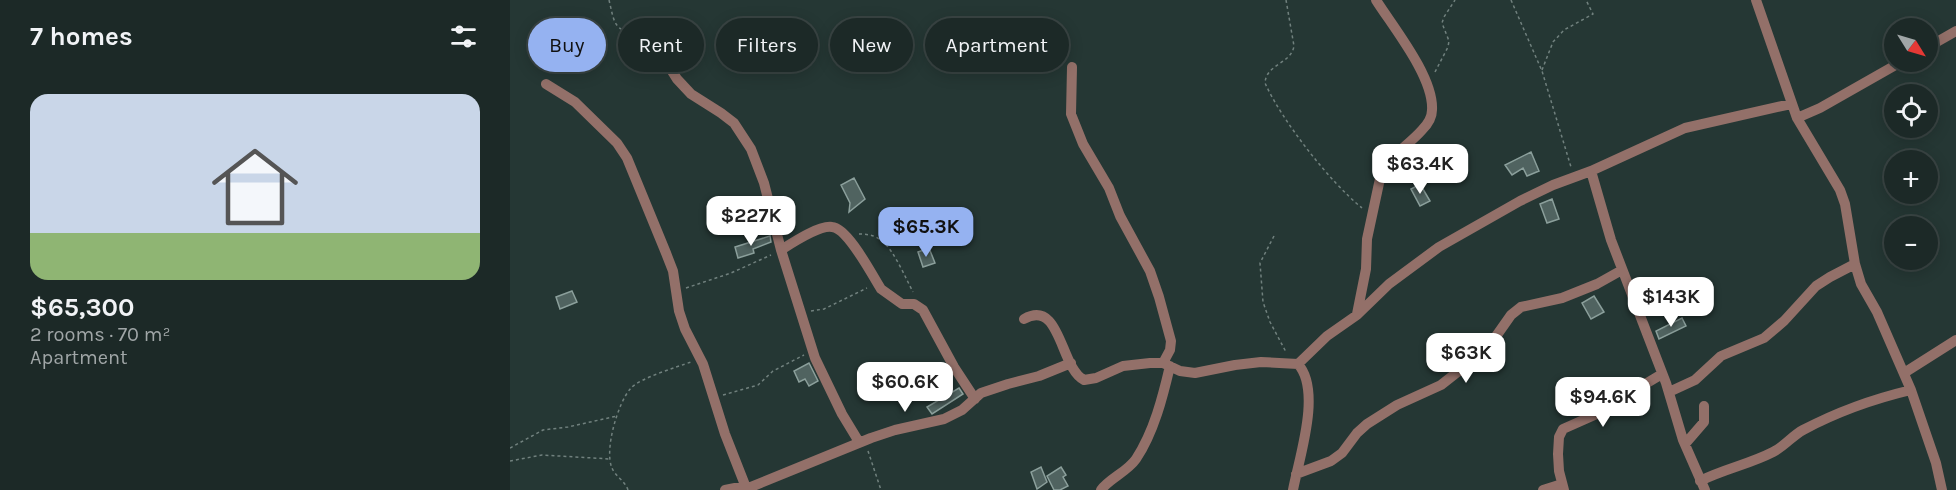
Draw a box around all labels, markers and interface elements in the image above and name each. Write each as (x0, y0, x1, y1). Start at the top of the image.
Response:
chip: Buy (528, 18, 606, 72)
chip: Rent (618, 18, 704, 72)
chip: Filters (716, 18, 818, 72)
chip: New (830, 18, 913, 72)
chip: Apartment (925, 18, 1069, 72)
north arrow (1884, 18, 1938, 72)
map controls (1884, 18, 1938, 270)
icon: filters (447, 20, 480, 53)
text: 7 homes (30, 21, 133, 52)
button: locate (1884, 84, 1938, 138)
icon: home (201, 133, 309, 241)
pin: $63.4K (1371, 144, 1469, 195)
button: + (1884, 150, 1938, 204)
text: $63.4K (1386, 152, 1454, 175)
pin: $227K (709, 196, 793, 247)
text: $227K (720, 204, 782, 227)
pin: $65.3K (877, 207, 975, 258)
text: $65.3K (892, 215, 960, 238)
button: − (1884, 216, 1938, 270)
pin: $143K (1629, 277, 1713, 328)
text: $143K (1642, 285, 1700, 308)
text: $65,300 (30, 292, 134, 323)
text: 2 rooms · 70 m² (30, 323, 170, 346)
pin: $63K (1430, 333, 1502, 384)
text: $63K (1440, 341, 1492, 364)
text: Apartment (30, 346, 128, 369)
pin: $60.6K (856, 362, 954, 413)
text: $60.6K (871, 370, 939, 393)
pin: $94.6K (1554, 377, 1652, 428)
text: $94.6K (1569, 385, 1637, 408)

